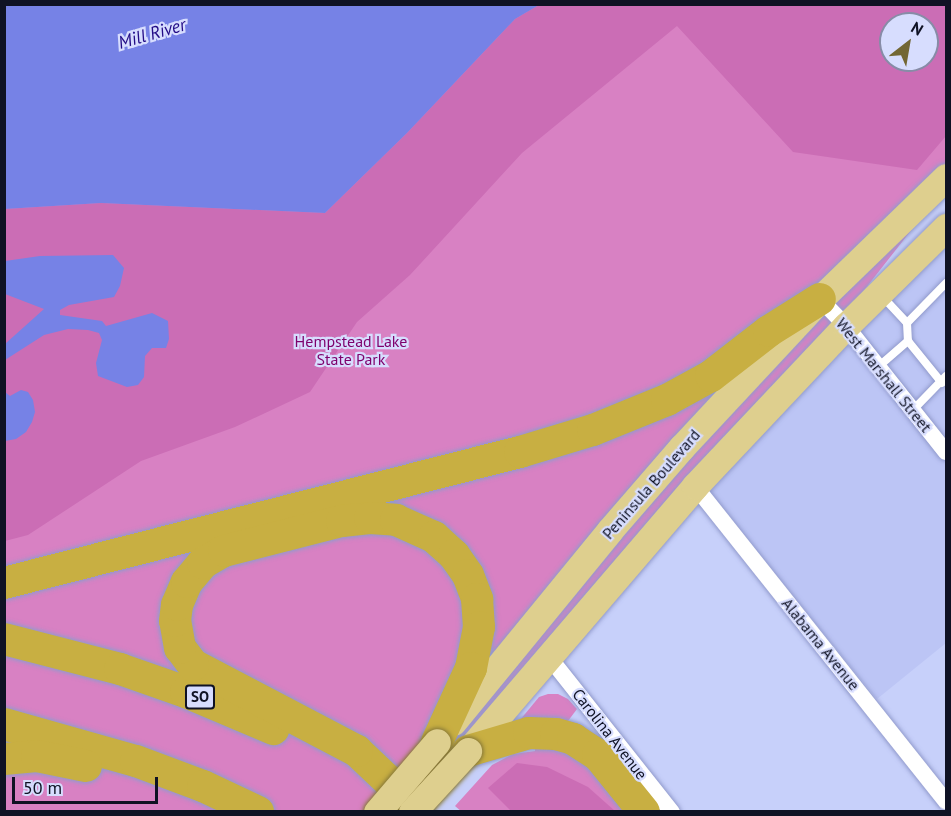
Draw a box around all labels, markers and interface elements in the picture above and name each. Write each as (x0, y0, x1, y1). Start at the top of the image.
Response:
north arrow (879, 12, 939, 72)
water label: Mill River (116, 14, 188, 54)
text: N (908, 17, 927, 40)
street label: West Marshall Street (832, 314, 936, 436)
park label: Hempstead Lake State Park (295, 331, 407, 369)
street label: Peninsula Boulevard (598, 425, 704, 543)
street label: Alabama Avenue (778, 594, 864, 694)
street label: Carolina Avenue (568, 684, 652, 784)
road number: SO (185, 685, 215, 709)
scale bar (15, 765, 160, 803)
text: 50 m (23, 776, 62, 799)

